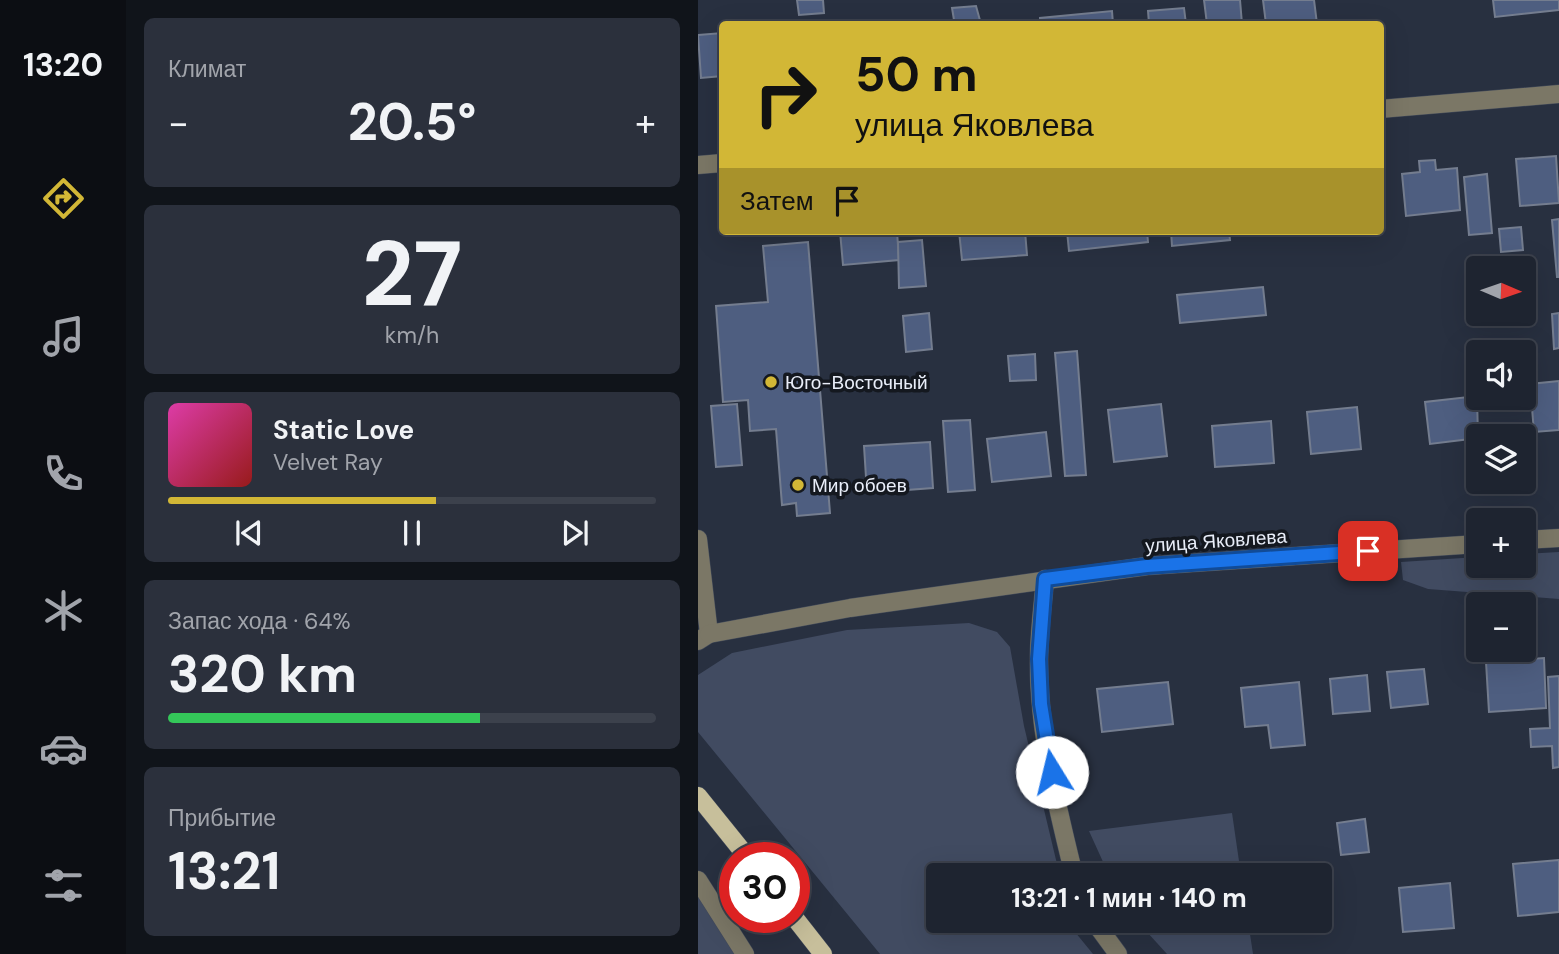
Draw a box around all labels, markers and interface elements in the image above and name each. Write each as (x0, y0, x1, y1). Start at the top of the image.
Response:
text: 50 m (855, 42, 978, 106)
text: 13:20 (23, 44, 103, 86)
icon: right (740, 49, 831, 140)
text: Климат (168, 54, 246, 84)
text: 20.5° (348, 88, 476, 156)
text: − (168, 98, 189, 148)
text: + (635, 98, 656, 148)
text: улица Яковлева (855, 104, 1094, 146)
icon: directions (39, 174, 88, 223)
icon: arrive (828, 182, 866, 220)
text: Затем (740, 184, 814, 218)
text: 27 (362, 215, 462, 333)
north arrow (1466, 256, 1536, 326)
map controls (1466, 256, 1536, 662)
icon: music (39, 312, 88, 361)
text: km/h (385, 320, 439, 350)
button: sound (1466, 340, 1536, 410)
place label: Юго-Восточный (785, 370, 928, 395)
marker: Юго-Восточный (763, 374, 779, 390)
text: Static Love (273, 413, 414, 447)
button: layers (1466, 424, 1536, 494)
text: Velvet Ray (273, 447, 383, 477)
icon: phone (39, 449, 88, 498)
place label: Мир обоев (812, 473, 907, 498)
marker: Мир обоев (790, 477, 806, 493)
button: + (1466, 508, 1536, 578)
icon: previous (230, 514, 268, 552)
icon: pause (393, 514, 431, 552)
icon: next (556, 514, 594, 552)
pin (1338, 521, 1398, 581)
street label: улица Яковлева (1144, 524, 1288, 558)
icon: arrive (1349, 532, 1387, 570)
icon: climate (39, 586, 88, 635)
button: − (1466, 592, 1536, 662)
text: Запас хода · 64% (168, 606, 350, 636)
text: 320 km (168, 640, 357, 708)
icon: car (39, 724, 88, 773)
position arrow (1015, 735, 1089, 809)
text: Прибытие (168, 803, 276, 833)
text: 13:21 (168, 837, 280, 905)
speed limit sign: 30 (719, 842, 810, 933)
icon: filters (39, 861, 88, 910)
text: 13:21 · 1 мин · 140 m (1011, 881, 1247, 915)

